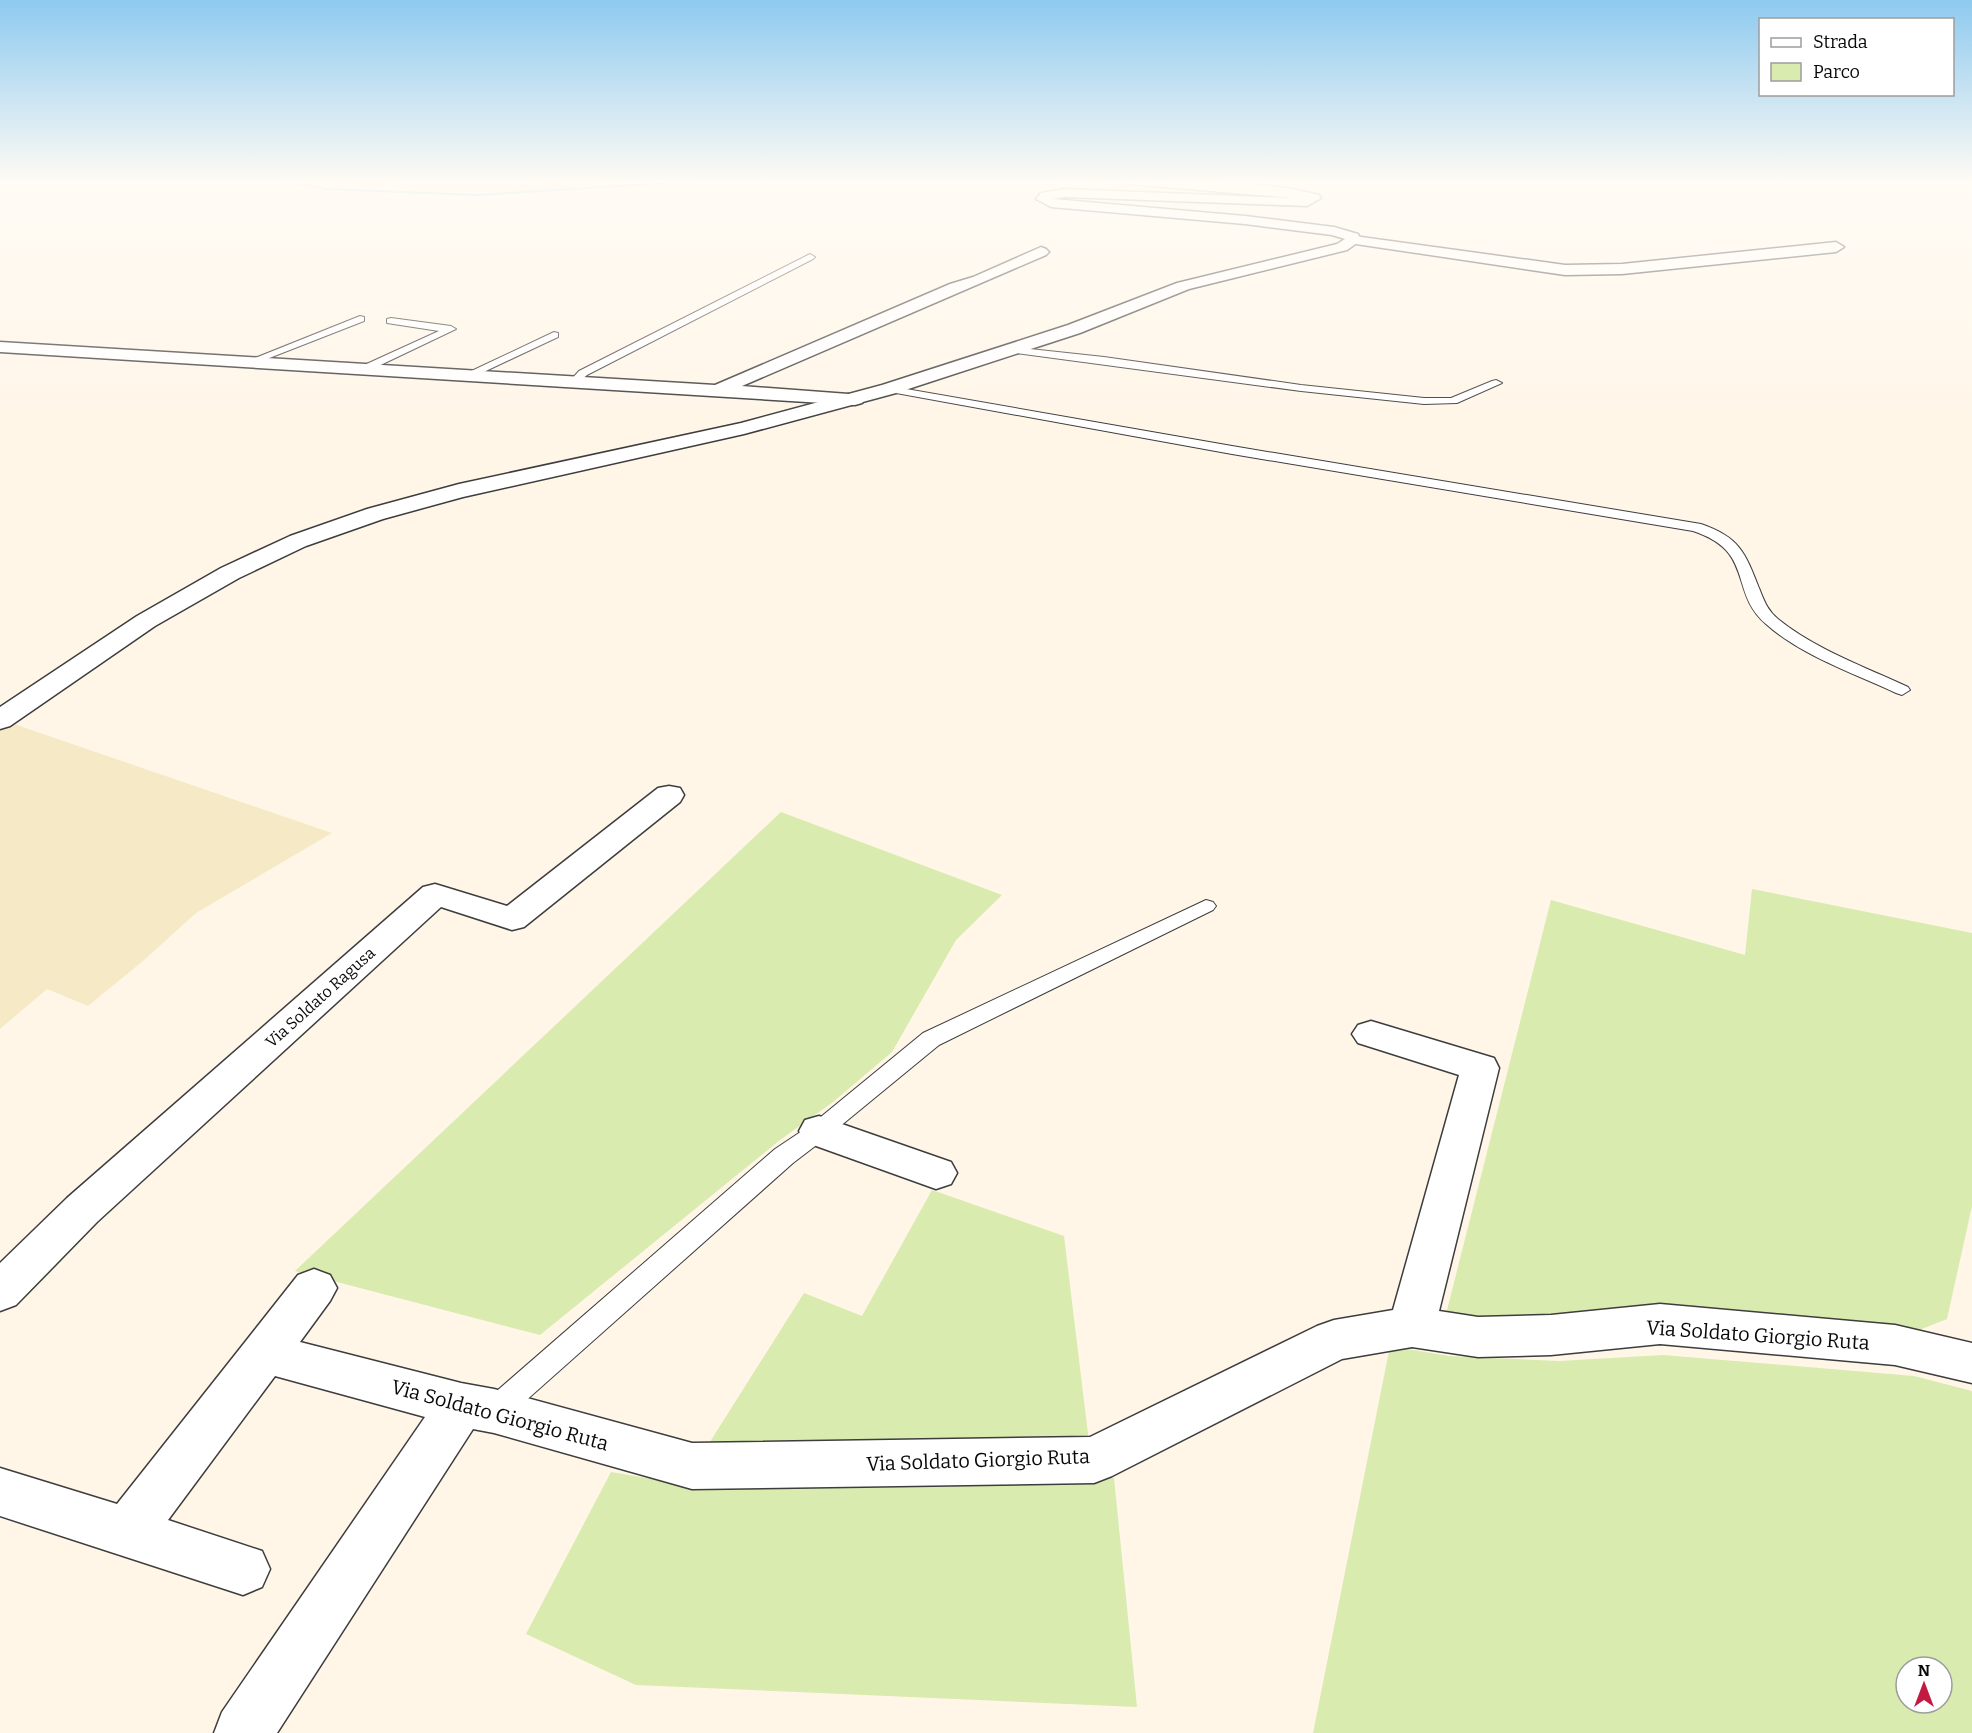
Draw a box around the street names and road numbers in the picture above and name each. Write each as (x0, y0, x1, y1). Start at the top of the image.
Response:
street label: Via Soldato Ragusa (262, 943, 379, 1051)
street label: Via Soldato Giorgio Ruta (1646, 1315, 1871, 1355)
street label: Via Soldato Giorgio Ruta (389, 1374, 611, 1456)
street label: Via Soldato Giorgio Ruta (866, 1444, 1090, 1476)

